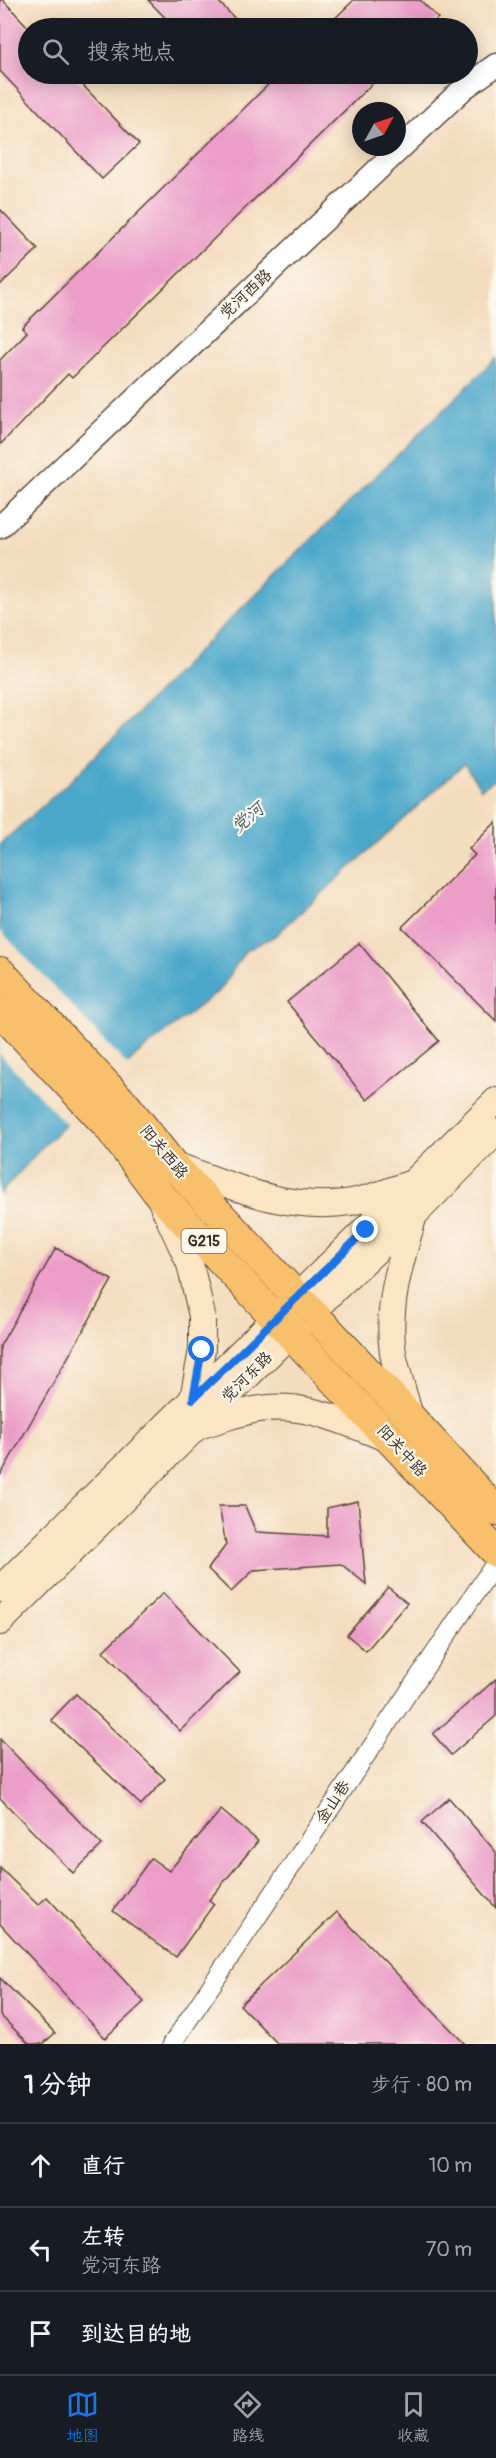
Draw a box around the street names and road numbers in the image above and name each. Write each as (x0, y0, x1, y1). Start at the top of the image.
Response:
street label: 党河西路 (216, 265, 276, 323)
street label: 阳关西路 (136, 1121, 192, 1183)
road number: G215 (182, 1229, 226, 1253)
street label: 党河东路 (217, 1347, 277, 1407)
street label: 阳关中路 (373, 1421, 431, 1481)
street label: 金山巷 (311, 1777, 355, 1827)

